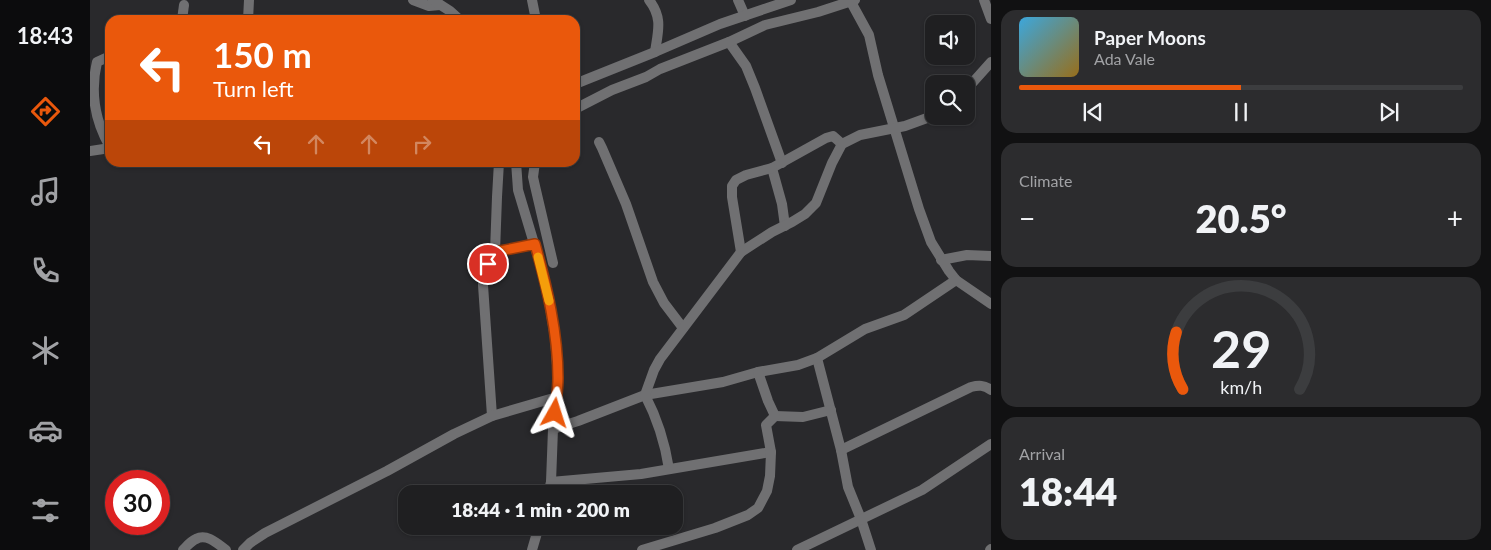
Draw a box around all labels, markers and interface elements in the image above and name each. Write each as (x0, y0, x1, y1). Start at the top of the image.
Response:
map controls (925, 15, 975, 125)
button: sound (925, 15, 975, 65)
text: 18:43 (17, 22, 73, 49)
text: Paper Moons (1094, 26, 1206, 49)
text: 150 m (213, 33, 312, 75)
icon: left (130, 35, 195, 100)
text: Ada Vale (1094, 49, 1155, 68)
text: Turn left (213, 75, 294, 102)
button: search (925, 75, 975, 125)
icon: directions (28, 94, 63, 129)
icon: previous (1079, 98, 1107, 126)
icon: pause (1227, 98, 1255, 126)
icon: next (1375, 98, 1403, 126)
icon: left (249, 130, 277, 158)
icon: ahead (302, 130, 330, 158)
icon: ahead (355, 130, 383, 158)
icon: right (408, 130, 436, 158)
text: Climate (1019, 171, 1072, 190)
icon: music (28, 174, 63, 209)
text: 20.5° (1195, 195, 1287, 241)
text: − (1019, 201, 1035, 235)
text: + (1447, 201, 1463, 235)
pin (467, 243, 509, 285)
icon: arrive (474, 250, 502, 278)
icon: phone (28, 253, 63, 288)
text: 29 (1211, 317, 1271, 379)
icon: climate (28, 333, 63, 368)
text: km/h (1220, 376, 1262, 398)
position arrow (528, 386, 580, 438)
icon: car (28, 413, 63, 448)
text: Arrival (1019, 444, 1065, 463)
text: 18:44 (1019, 468, 1117, 514)
speed limit sign: 30 (105, 470, 170, 535)
icon: filters (28, 493, 63, 528)
text: 18:44 · 1 min · 200 m (451, 498, 630, 521)

